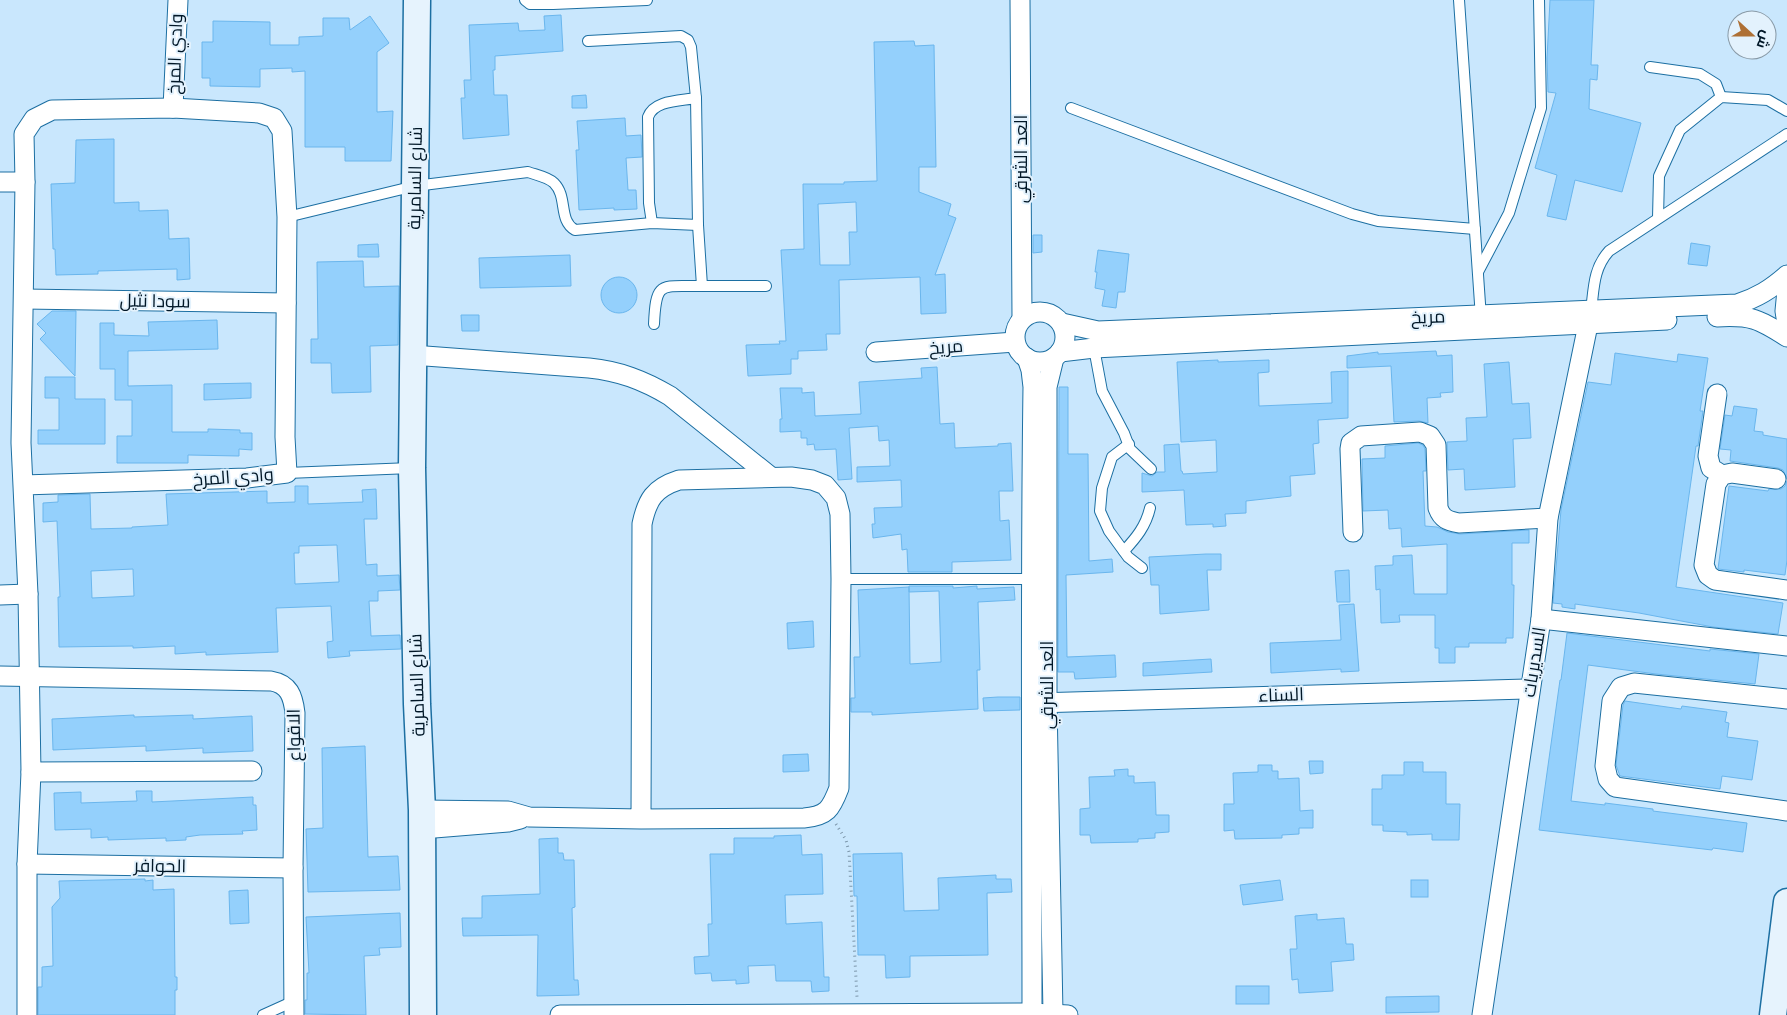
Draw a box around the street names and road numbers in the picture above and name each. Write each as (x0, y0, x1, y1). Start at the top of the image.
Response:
street label: وادي المرخ (162, 13, 190, 95)
street label: العد الشرقي (1009, 115, 1035, 203)
street label: شارع السامرية (402, 126, 428, 230)
street label: سودا نثيل (119, 288, 191, 313)
street label: مريخ (1410, 304, 1446, 330)
street label: مريخ (928, 334, 964, 360)
street label: وادي المرخ (192, 462, 275, 494)
street label: السديريات (1517, 625, 1550, 699)
street label: شارع السامرية (403, 633, 431, 737)
street label: العد الشرقي (1035, 641, 1061, 729)
street label: السناء (1258, 682, 1304, 706)
street label: الاقواع (282, 709, 306, 761)
street label: الحوافر (133, 854, 186, 877)

